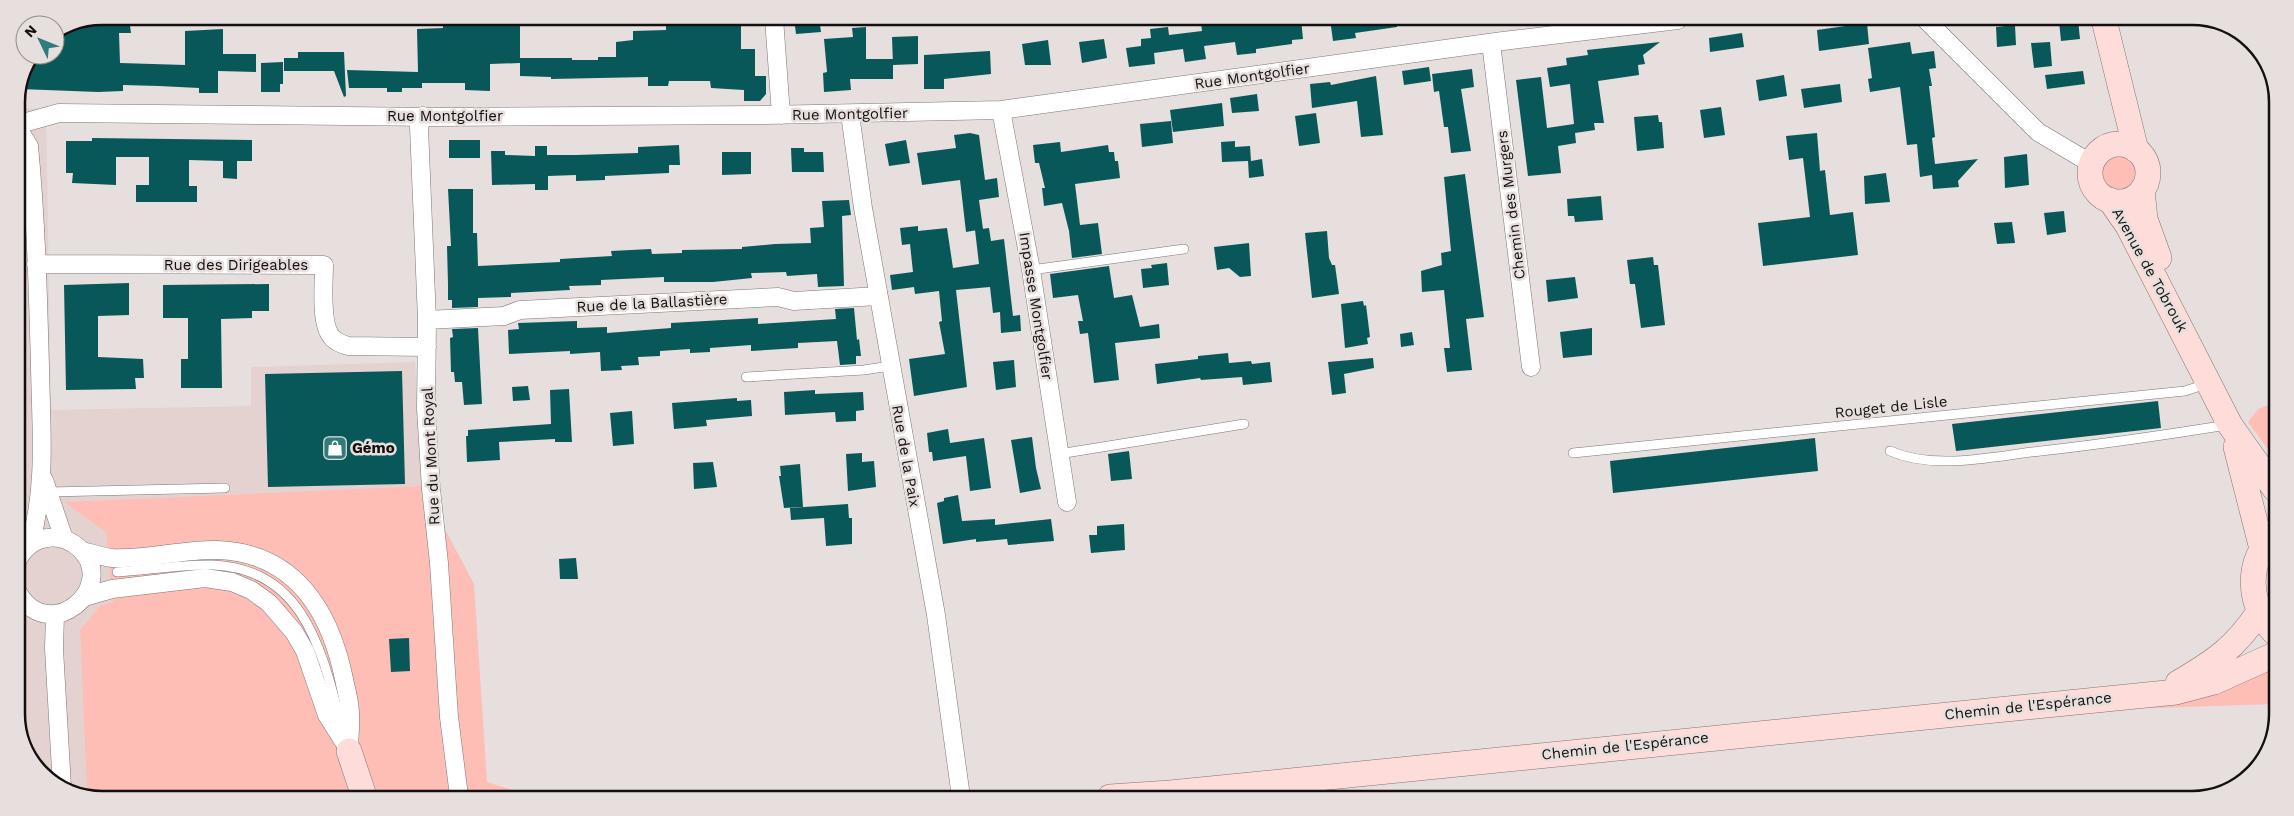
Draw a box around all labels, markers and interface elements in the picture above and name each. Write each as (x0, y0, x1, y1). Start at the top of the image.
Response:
north arrow (15, 15, 65, 65)
text: N (21, 22, 40, 40)
street label: Rue Montgolfier (1193, 59, 1311, 93)
street label: Rue Montgolfier (792, 104, 908, 124)
street label: Rue Montgolfier (387, 107, 503, 125)
street label: Chemin des Murgers (1493, 129, 1529, 281)
street label: Avenue de Tobrouk (2108, 205, 2192, 336)
street label: Impasse Montgolfier (1015, 231, 1057, 381)
street label: Rue des Dirigeables (164, 256, 308, 274)
street label: Rue de la Ballastière (576, 290, 728, 316)
street label: Rue du Mont Royal (418, 386, 444, 525)
street label: Rouget de Lisle (1834, 392, 1948, 422)
street label: Rue de la Paix (888, 403, 924, 509)
shop icon: Gémo (322, 435, 348, 461)
place label: Gémo (352, 439, 395, 457)
street label: Chemin de l'Espérance (1943, 688, 2113, 724)
street label: Chemin de l'Espérance (1540, 728, 1710, 764)

